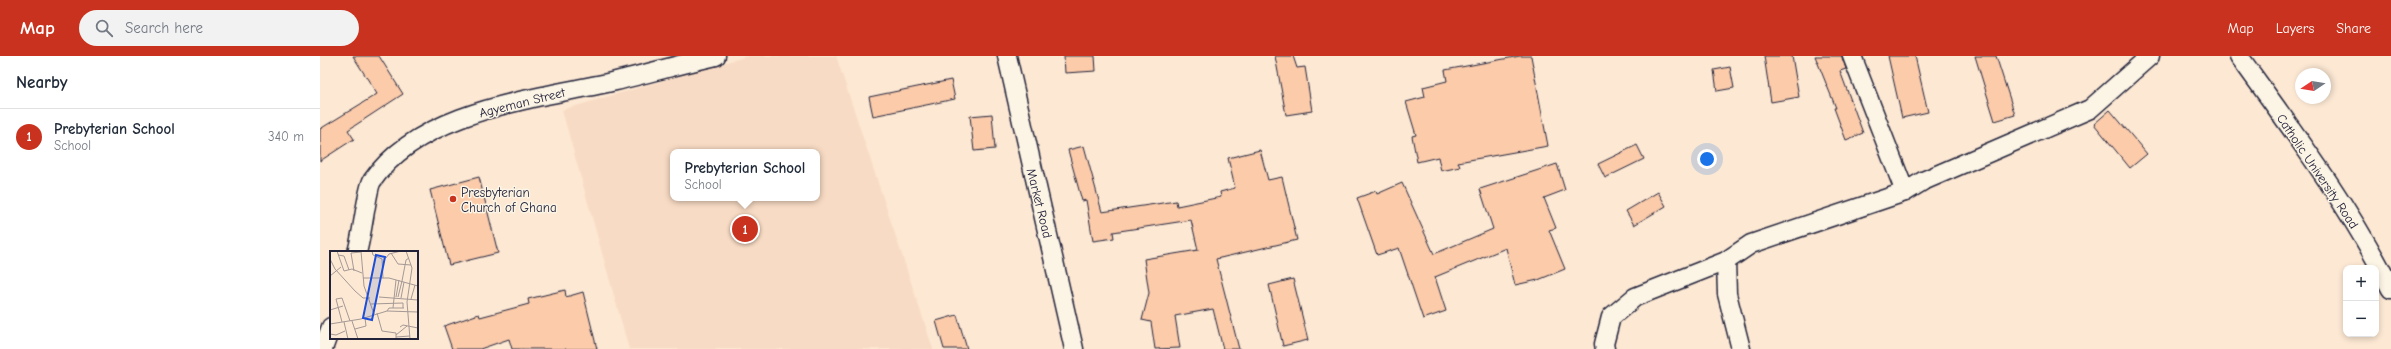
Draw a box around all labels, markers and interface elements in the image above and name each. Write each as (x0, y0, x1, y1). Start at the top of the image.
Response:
search box (79, 10, 359, 46)
text: Map (20, 17, 55, 39)
icon: search (93, 17, 115, 39)
text: Search here (125, 19, 203, 37)
text: Map (2227, 20, 2254, 37)
text: Layers (2276, 20, 2314, 37)
text: Share (2336, 20, 2371, 37)
north arrow (2295, 68, 2331, 104)
text: Nearby (16, 73, 67, 92)
street label: Agyeman Street (478, 84, 568, 120)
street label: Catholic University Road (2274, 111, 2362, 231)
text: Prebyterian School (54, 120, 175, 138)
text: 1 (26, 129, 32, 144)
text: 340 m (268, 129, 304, 144)
text: School (54, 138, 91, 153)
popup (670, 149, 820, 201)
your location (1697, 149, 1717, 169)
text: Prebyterian School (685, 159, 805, 177)
street label: Market Road (1024, 167, 1055, 240)
text: School (685, 177, 722, 192)
place label: Presbyterian Church of Ghana (461, 185, 557, 215)
marker: Presbyterian Church of Ghana (448, 194, 458, 204)
pin: 1 (732, 214, 758, 244)
inset map (330, 251, 418, 339)
map controls (2343, 265, 2379, 337)
button: + (2343, 265, 2379, 301)
button: − (2343, 301, 2379, 337)

